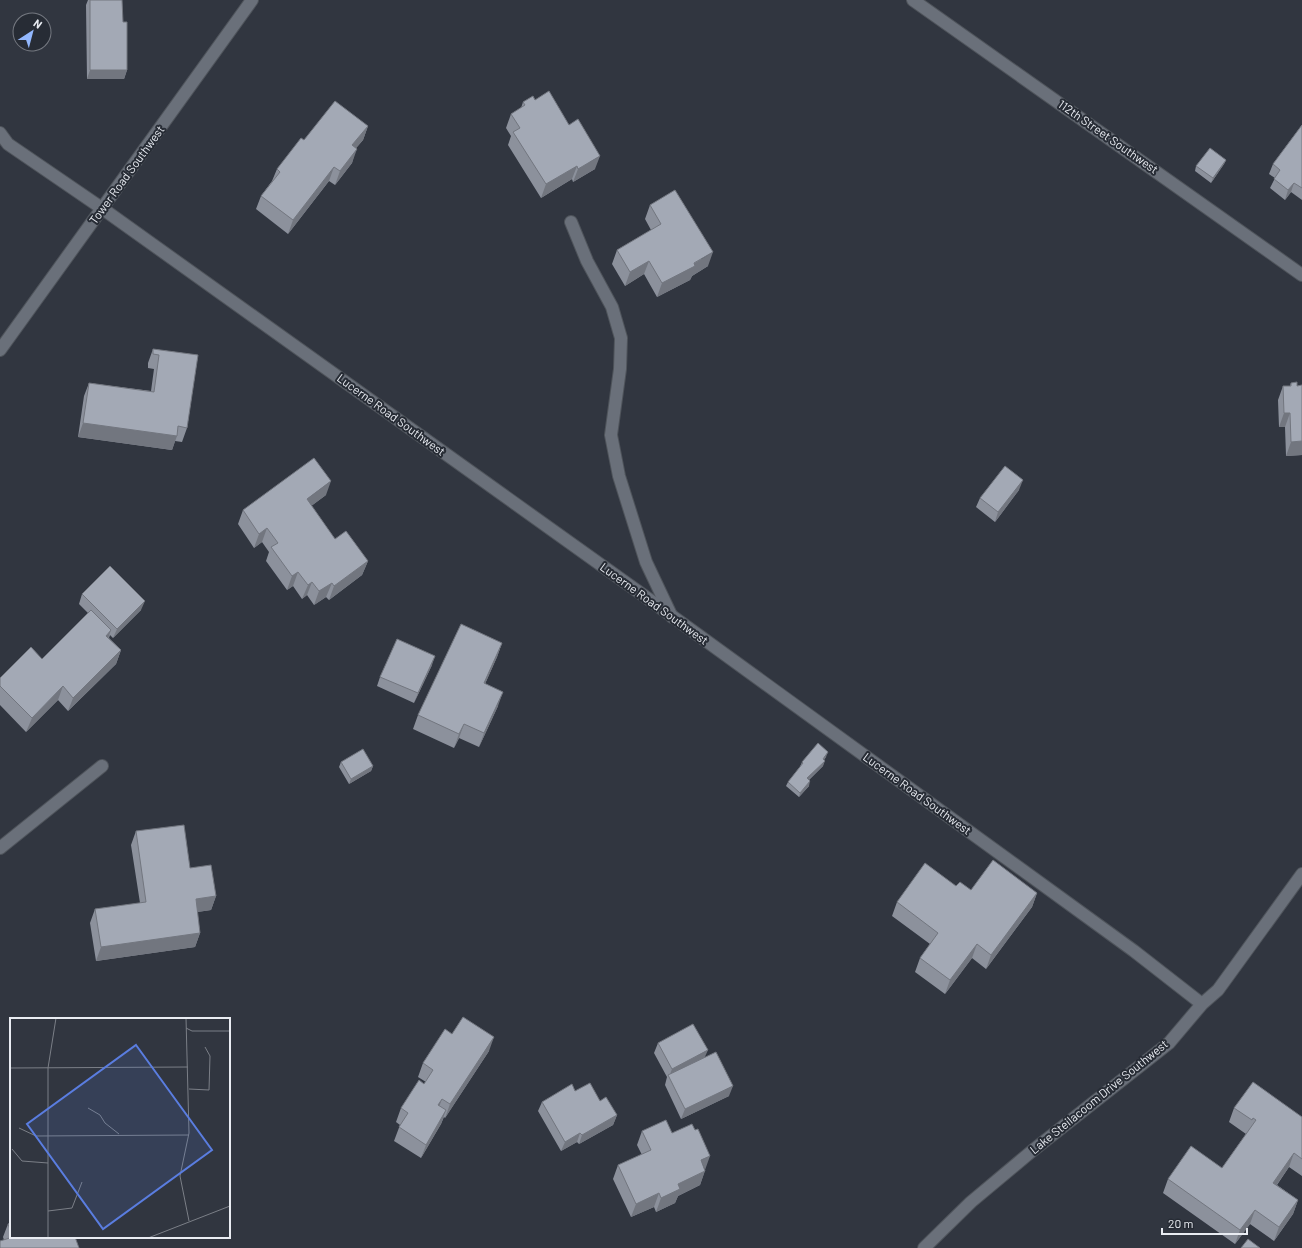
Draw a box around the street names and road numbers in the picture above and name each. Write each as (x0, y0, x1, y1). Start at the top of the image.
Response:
street label: 112th Street Southwest (1056, 96, 1161, 176)
street label: Tower Road Southwest (86, 122, 167, 226)
street label: Lucerne Road Southwest (335, 370, 448, 458)
street label: Lucerne Road Southwest (598, 559, 711, 647)
street label: Lucerne Road Southwest (861, 749, 974, 837)
street label: Lake Steilacoom Drive Southwest (1027, 1036, 1170, 1156)

